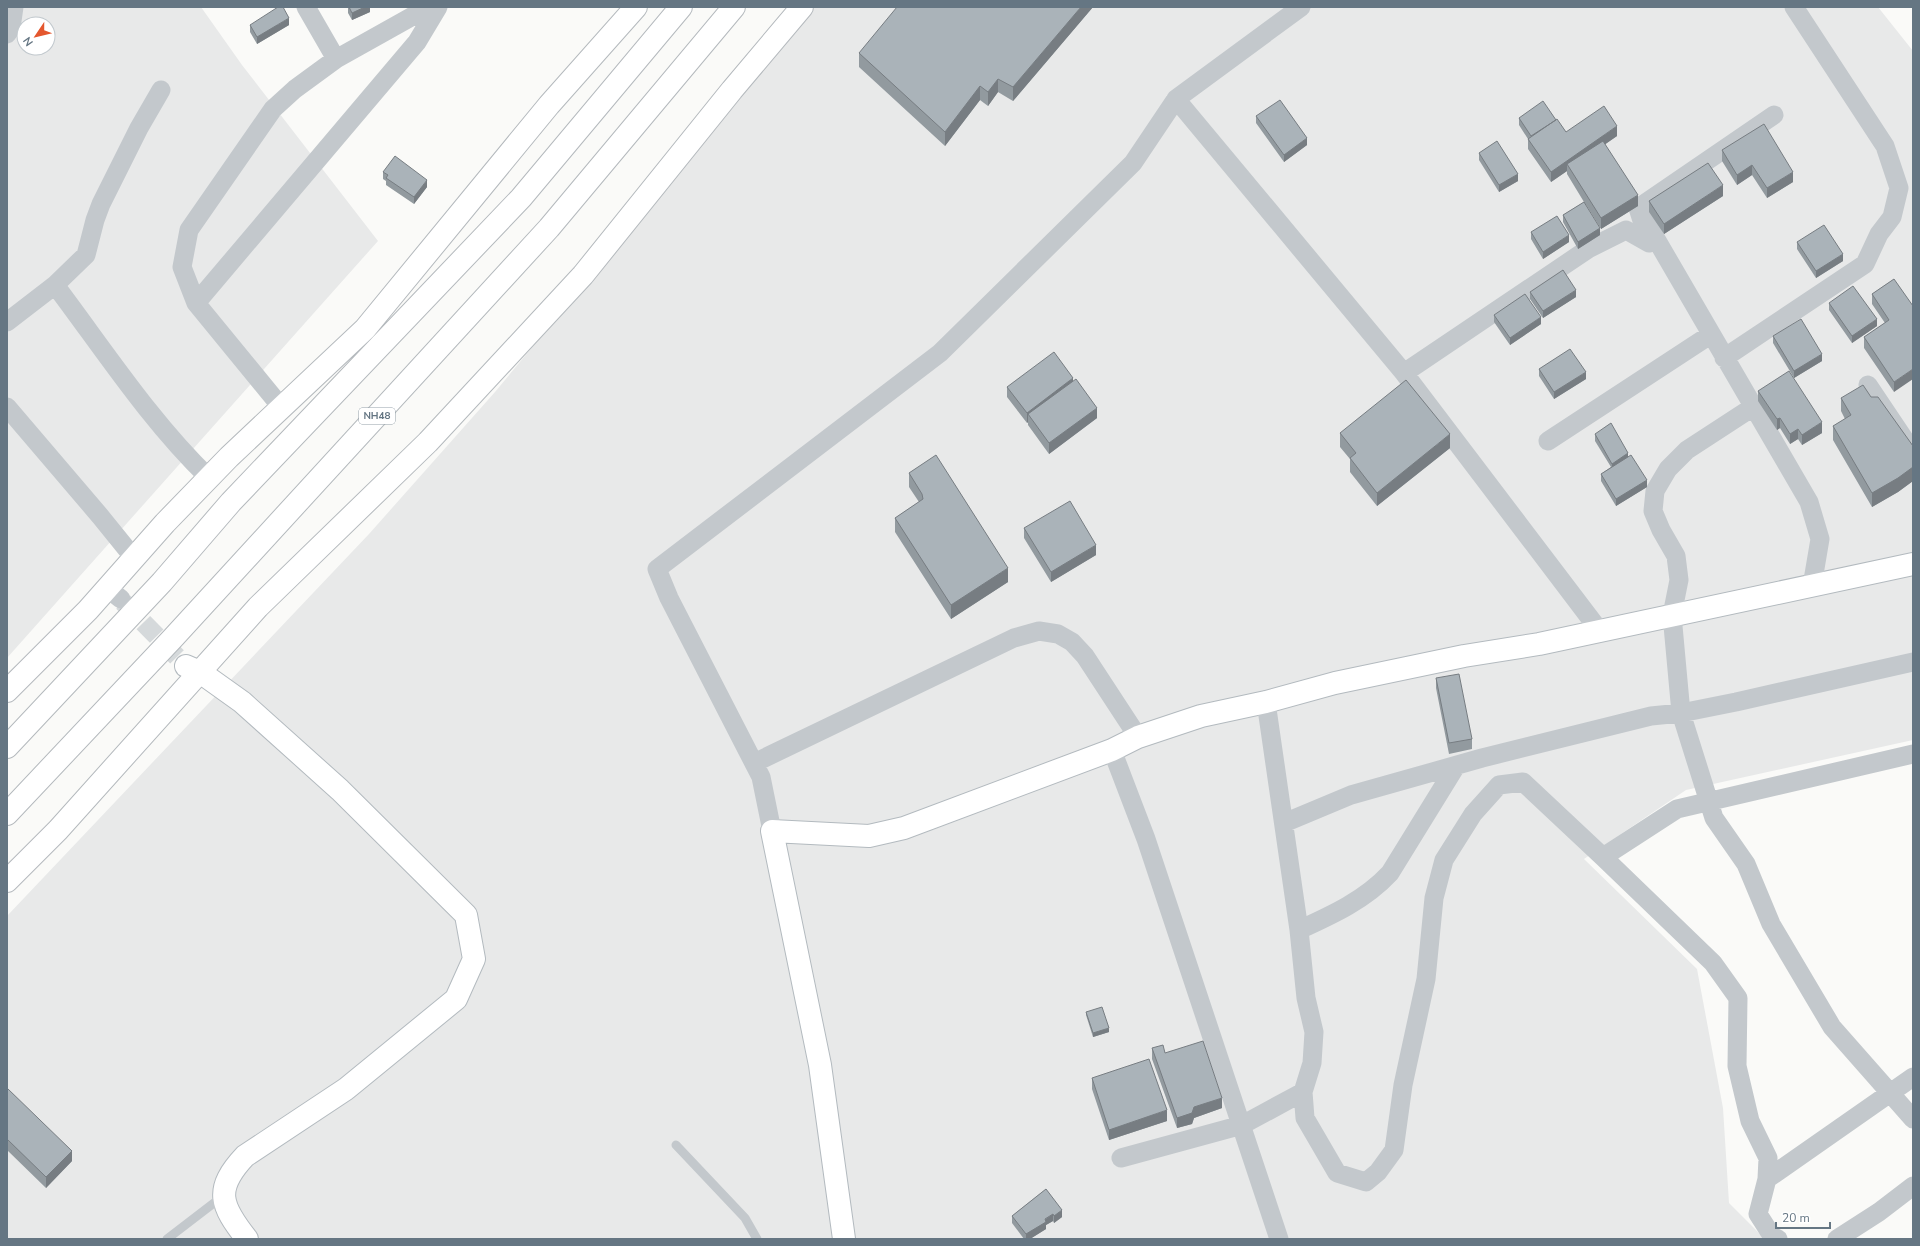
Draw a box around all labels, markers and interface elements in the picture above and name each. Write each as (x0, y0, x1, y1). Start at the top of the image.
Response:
north arrow (16, 16, 56, 56)
text: N (20, 34, 37, 49)
road number: NH48 (359, 408, 395, 424)
scale bar (1776, 1204, 1830, 1230)
text: 20 m (1782, 1210, 1810, 1226)

